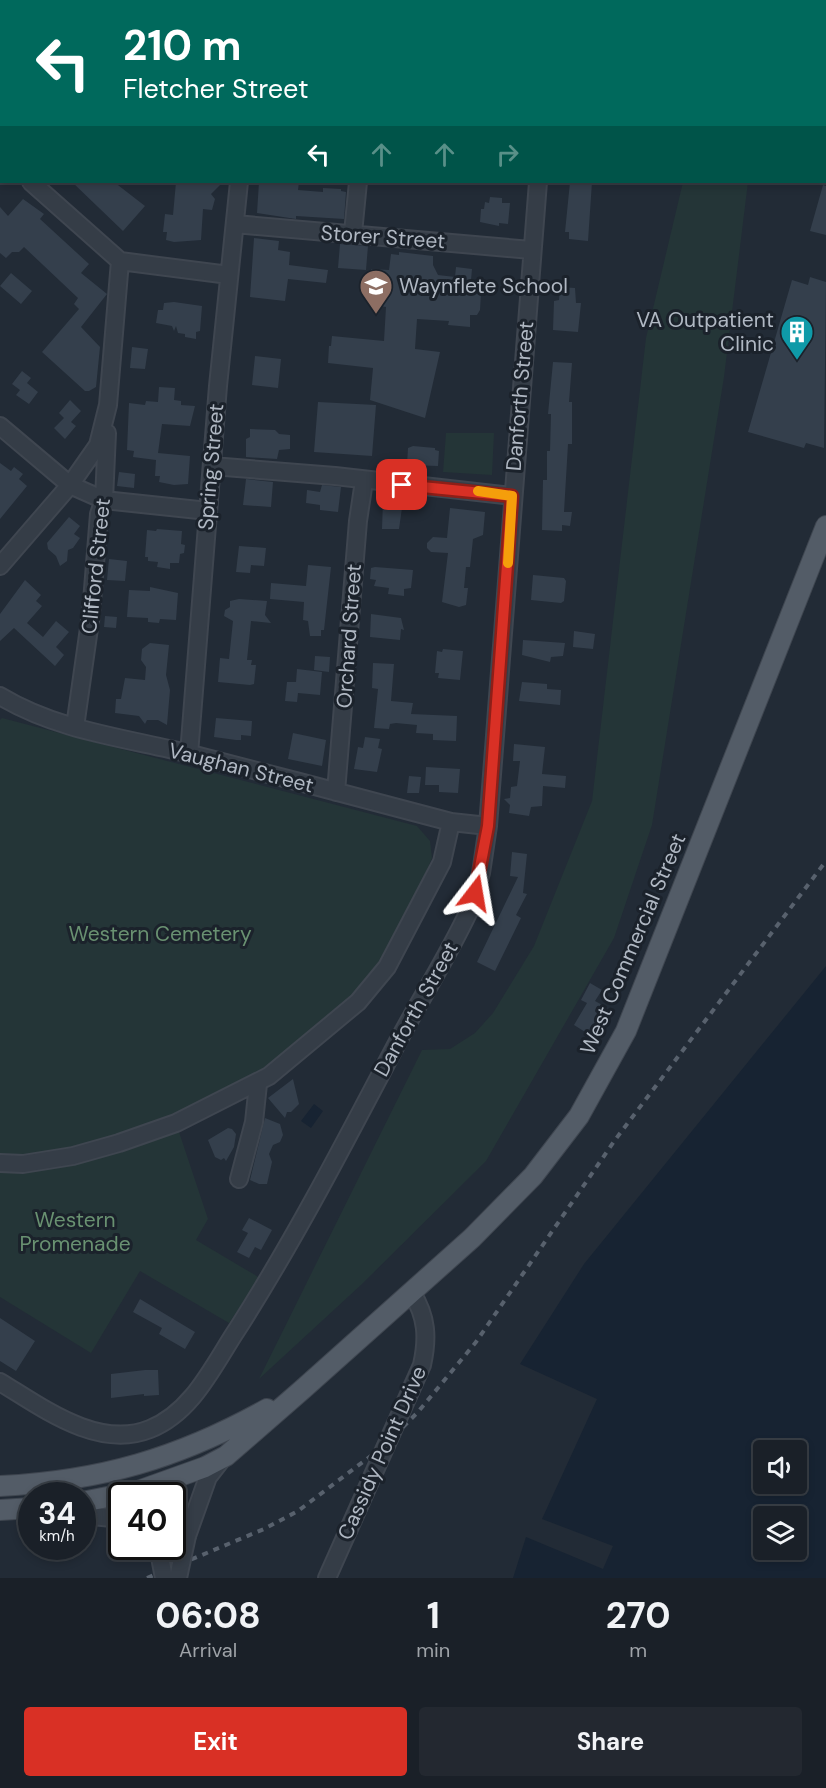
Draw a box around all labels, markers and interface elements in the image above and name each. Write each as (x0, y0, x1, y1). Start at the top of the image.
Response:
text: 210 m (123, 18, 241, 73)
icon: left (24, 24, 102, 102)
text: Fletcher Street (123, 71, 309, 106)
icon: left (302, 138, 335, 171)
icon: ahead (365, 138, 398, 171)
icon: ahead (428, 138, 461, 171)
icon: right (491, 138, 524, 171)
street label: Storer Street (320, 219, 446, 255)
school or university icon: Waynflete School (358, 268, 394, 315)
place label: Waynflete School (399, 272, 568, 300)
place label: VA Outpatient Clinic (636, 306, 774, 358)
building icon: VA Outpatient Clinic (779, 314, 815, 361)
street label: Danforth Street (500, 320, 540, 472)
street label: Spring Street (192, 403, 230, 531)
pin (376, 459, 427, 510)
icon: arrive (385, 468, 418, 501)
street label: Clifford Street (75, 497, 117, 635)
street label: Orchard Street (330, 563, 368, 709)
street label: Vaughan Street (165, 736, 317, 800)
street label: West Commercial Street (574, 829, 692, 1059)
position arrow (443, 861, 507, 925)
park label: Western Cemetery (68, 920, 252, 948)
street label: Danforth Street (367, 936, 465, 1082)
park label: Western Promenade (19, 1206, 131, 1258)
street label: Cassidy Point Drive (331, 1362, 433, 1544)
map controls (753, 1440, 807, 1560)
button: sound (753, 1440, 807, 1494)
speed limit sign: 40 (108, 1482, 186, 1560)
text: 34 (38, 1494, 76, 1533)
button: layers (753, 1506, 807, 1560)
text: km/h (39, 1526, 75, 1546)
text: 06:08 (155, 1592, 261, 1639)
text: 1 (427, 1592, 440, 1639)
text: 270 (606, 1592, 671, 1639)
text: Arrival (179, 1637, 237, 1663)
text: min (416, 1637, 450, 1663)
text: m (629, 1637, 647, 1663)
button: Exit (24, 1707, 407, 1776)
button: Share (419, 1707, 802, 1776)

